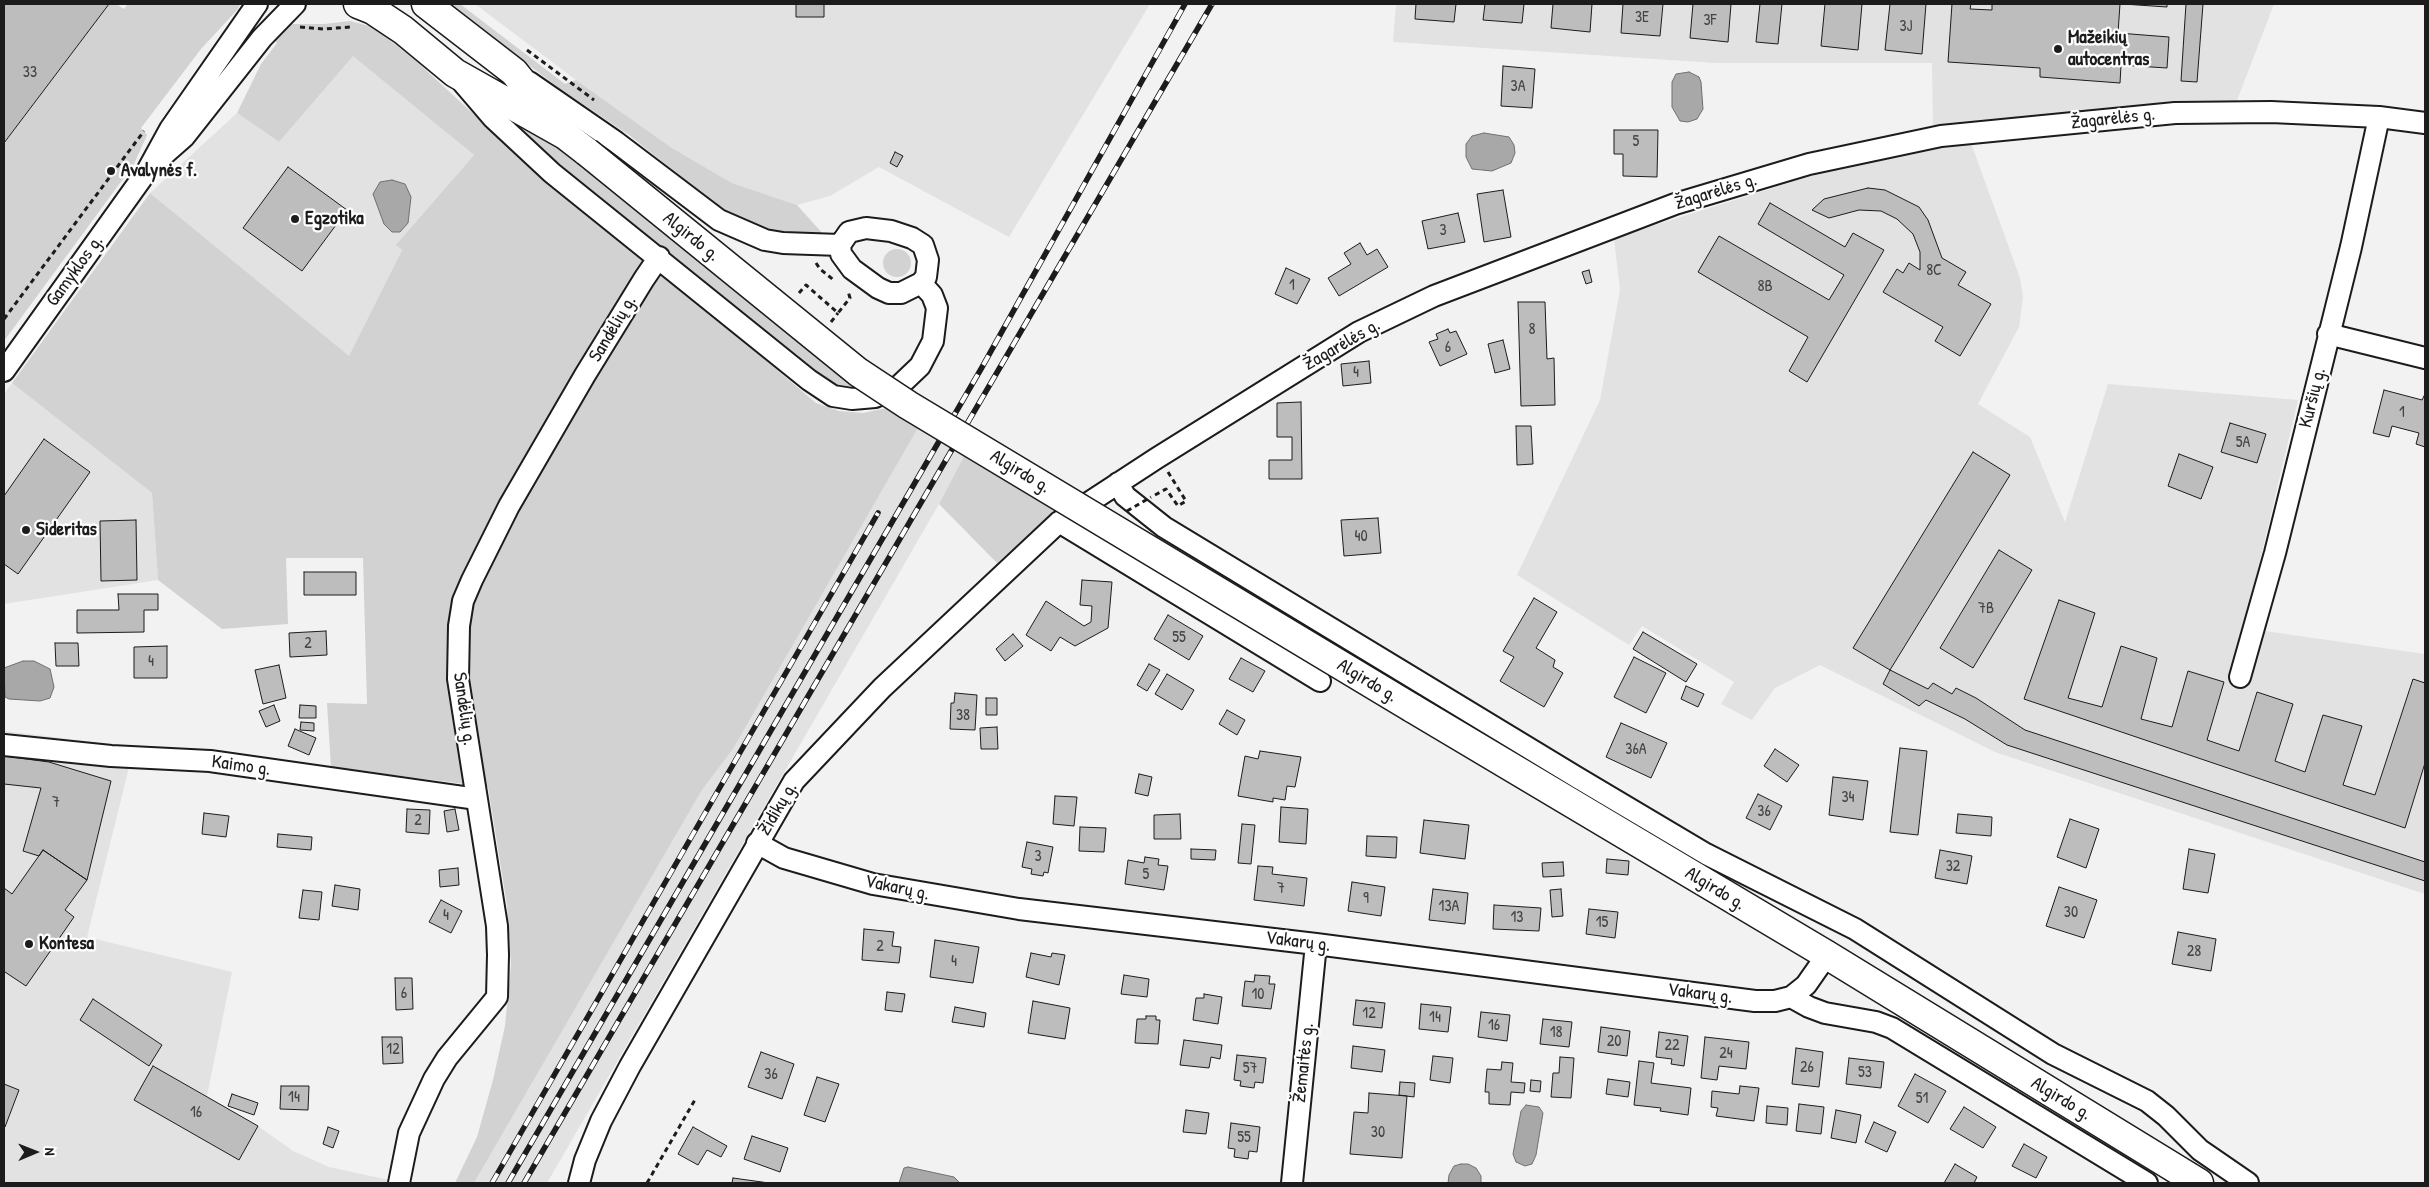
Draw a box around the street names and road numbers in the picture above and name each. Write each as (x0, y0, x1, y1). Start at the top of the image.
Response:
street label: Žagarėlės g. (2070, 103, 2156, 135)
street label: Žagarėlės g. (1672, 169, 1760, 215)
street label: Algirdo g. (658, 207, 724, 267)
street label: Gamyklos g. (42, 231, 108, 311)
street label: Sandėlių g. (584, 292, 642, 366)
street label: Žagarėlės g. (1300, 314, 1384, 376)
street label: Kuršių g. (2295, 366, 2331, 430)
street label: Algirdo g. (986, 445, 1054, 499)
street label: Algirdo g. (1333, 654, 1401, 708)
street label: Sandėlių g. (448, 671, 480, 747)
street label: Kaimo g. (210, 751, 272, 781)
street label: Židikų g. (753, 778, 803, 840)
street label: Algirdo g. (1681, 862, 1749, 916)
street label: Vakarų g. (863, 870, 931, 906)
street label: Vakarų g. (1264, 927, 1332, 957)
street label: Vakarų g. (1666, 979, 1734, 1009)
street label: Žemaitės g. (1288, 1022, 1320, 1104)
street label: Algirdo g. (2027, 1072, 2095, 1126)

